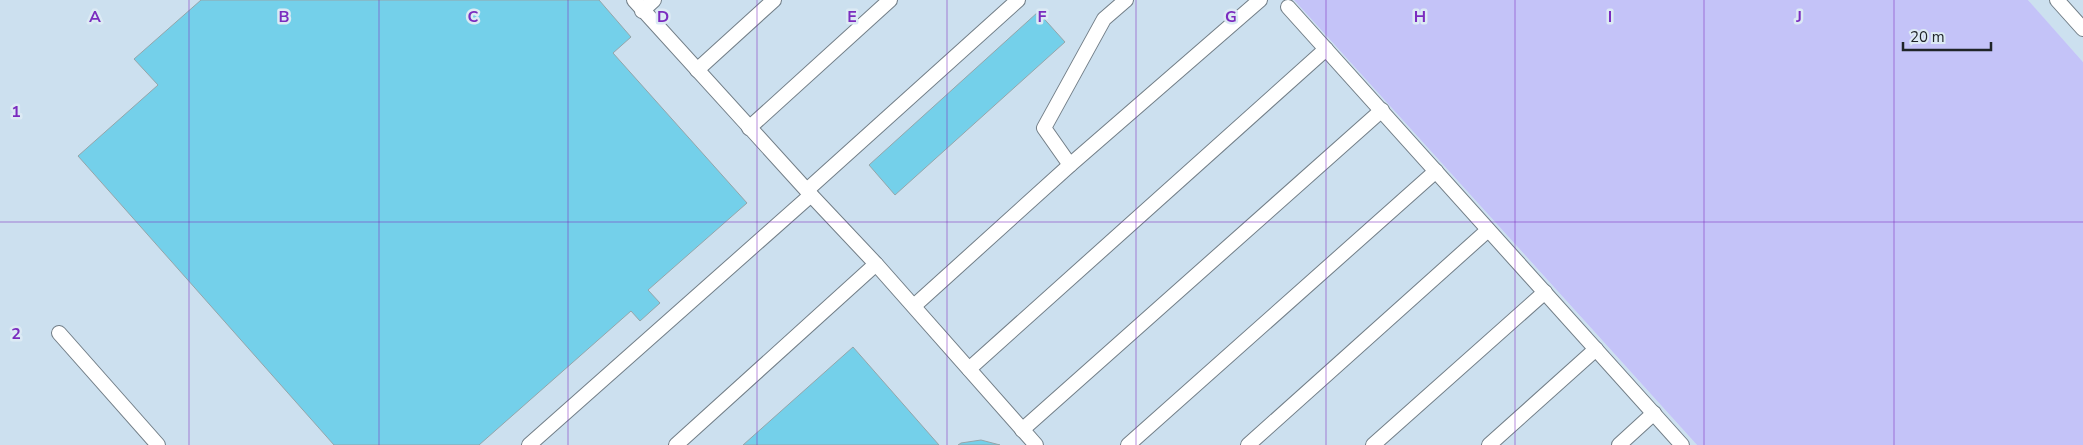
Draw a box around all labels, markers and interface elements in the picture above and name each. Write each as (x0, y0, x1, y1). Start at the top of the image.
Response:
text: A (89, 6, 101, 28)
text: B (278, 6, 290, 28)
text: C (468, 6, 479, 28)
text: D (657, 6, 669, 28)
text: E (847, 6, 857, 28)
text: F (1038, 6, 1047, 28)
text: G (1225, 6, 1237, 28)
text: H (1414, 6, 1426, 28)
text: I (1608, 6, 1612, 28)
text: J (1795, 6, 1802, 28)
scale bar (1903, 20, 1990, 52)
text: 20 m (1910, 27, 1945, 47)
text: 1 (11, 101, 21, 123)
text: 2 (11, 323, 21, 345)

